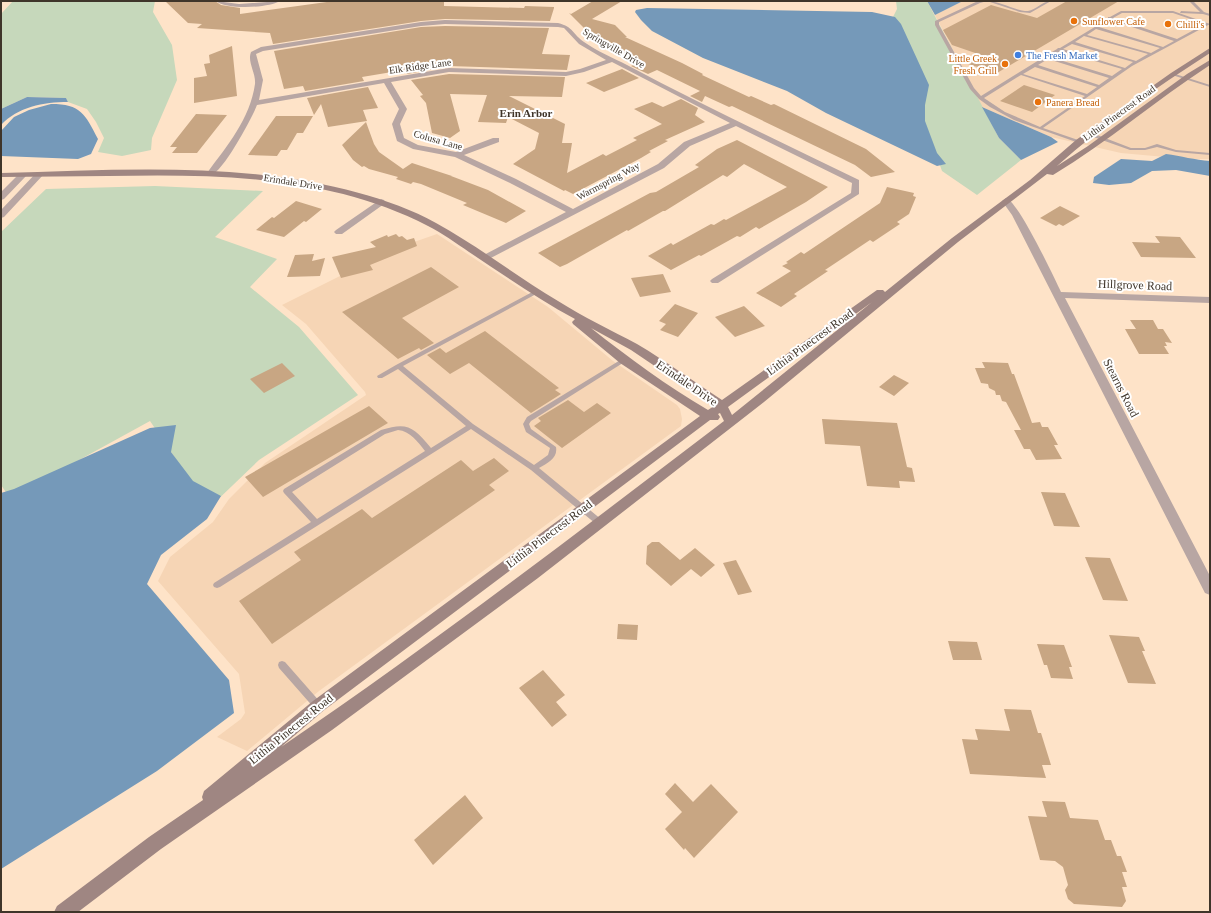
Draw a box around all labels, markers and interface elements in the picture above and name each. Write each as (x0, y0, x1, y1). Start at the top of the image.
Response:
marker: Sunflower Cafe (1069, 16, 1079, 26)
place label: Sunflower Cafe (1082, 16, 1146, 27)
marker: Chilli's (1163, 19, 1173, 29)
place label: Chilli's (1176, 19, 1205, 30)
street label: Springville Drive (581, 26, 647, 70)
marker: The Fresh Market (1013, 50, 1023, 60)
place label: The Fresh Market (1026, 50, 1098, 61)
place label: Little Greek Fresh Grill (948, 53, 997, 76)
street label: Elk Ridge Lane (388, 56, 452, 76)
marker: Little Greek Fresh Grill (1000, 59, 1010, 69)
street label: Lithia Pinecrest Road (1081, 83, 1157, 143)
marker: Panera Bread (1033, 97, 1043, 107)
place label: Panera Bread (1046, 97, 1100, 108)
district label: Erin Arbor (500, 107, 553, 119)
street label: Colusa Lane (412, 128, 464, 152)
street label: Warmspring Way (575, 160, 641, 202)
street label: Erindale Drive (263, 172, 324, 192)
street label: Hillgrove Road (1098, 277, 1172, 293)
street label: Lithia Pinecrest Road (764, 306, 856, 378)
street label: Stearns Road (1100, 356, 1142, 420)
street label: Erindale Drive (654, 357, 720, 409)
street label: Lithia Pinecrest Road (503, 497, 595, 571)
street label: Lithia Pinecrest Road (246, 691, 336, 767)

